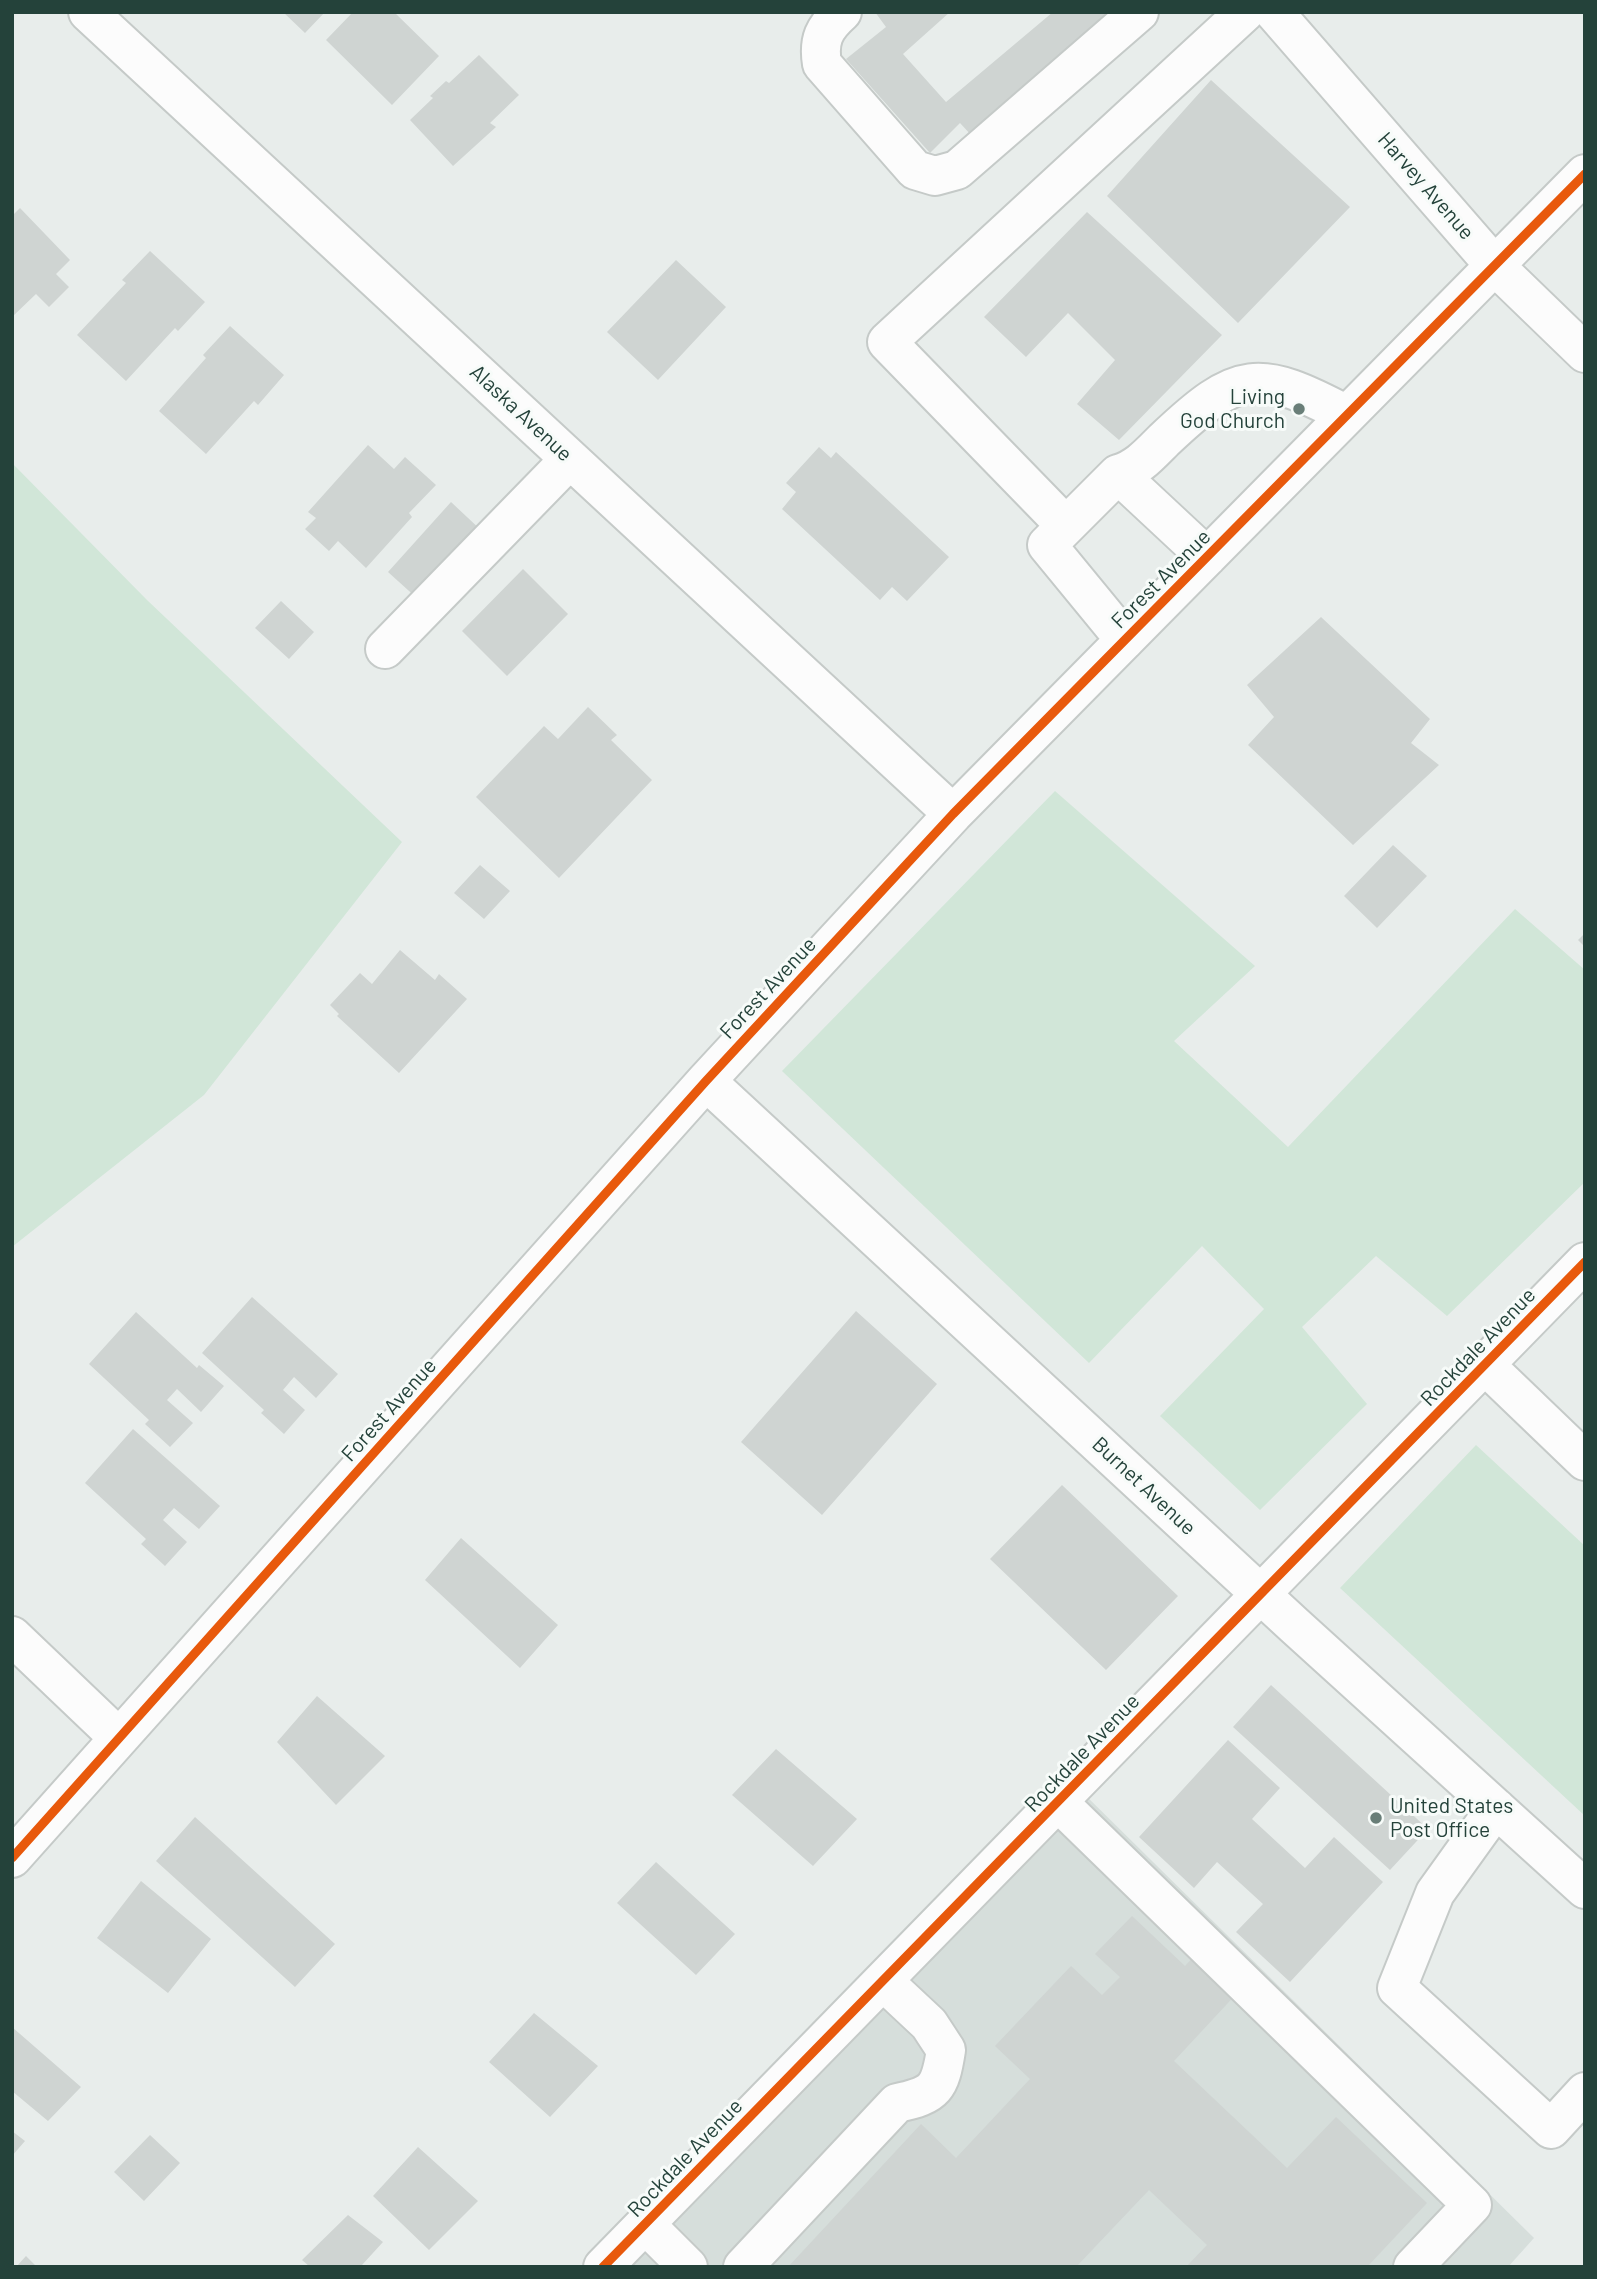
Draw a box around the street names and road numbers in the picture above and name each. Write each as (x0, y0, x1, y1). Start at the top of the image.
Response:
street label: Harvey Avenue (1373, 127, 1479, 245)
street label: Alaska Avenue (465, 359, 577, 467)
street label: Forest Avenue (1106, 524, 1216, 634)
street label: Forest Avenue (715, 932, 821, 1044)
street label: Rockdale Avenue (1415, 1283, 1541, 1411)
street label: Forest Avenue (336, 1353, 442, 1467)
street label: Burnet Avenue (1087, 1432, 1201, 1540)
street label: Rockdale Avenue (1019, 1689, 1145, 1817)
street label: Rockdale Avenue (622, 2094, 748, 2222)

